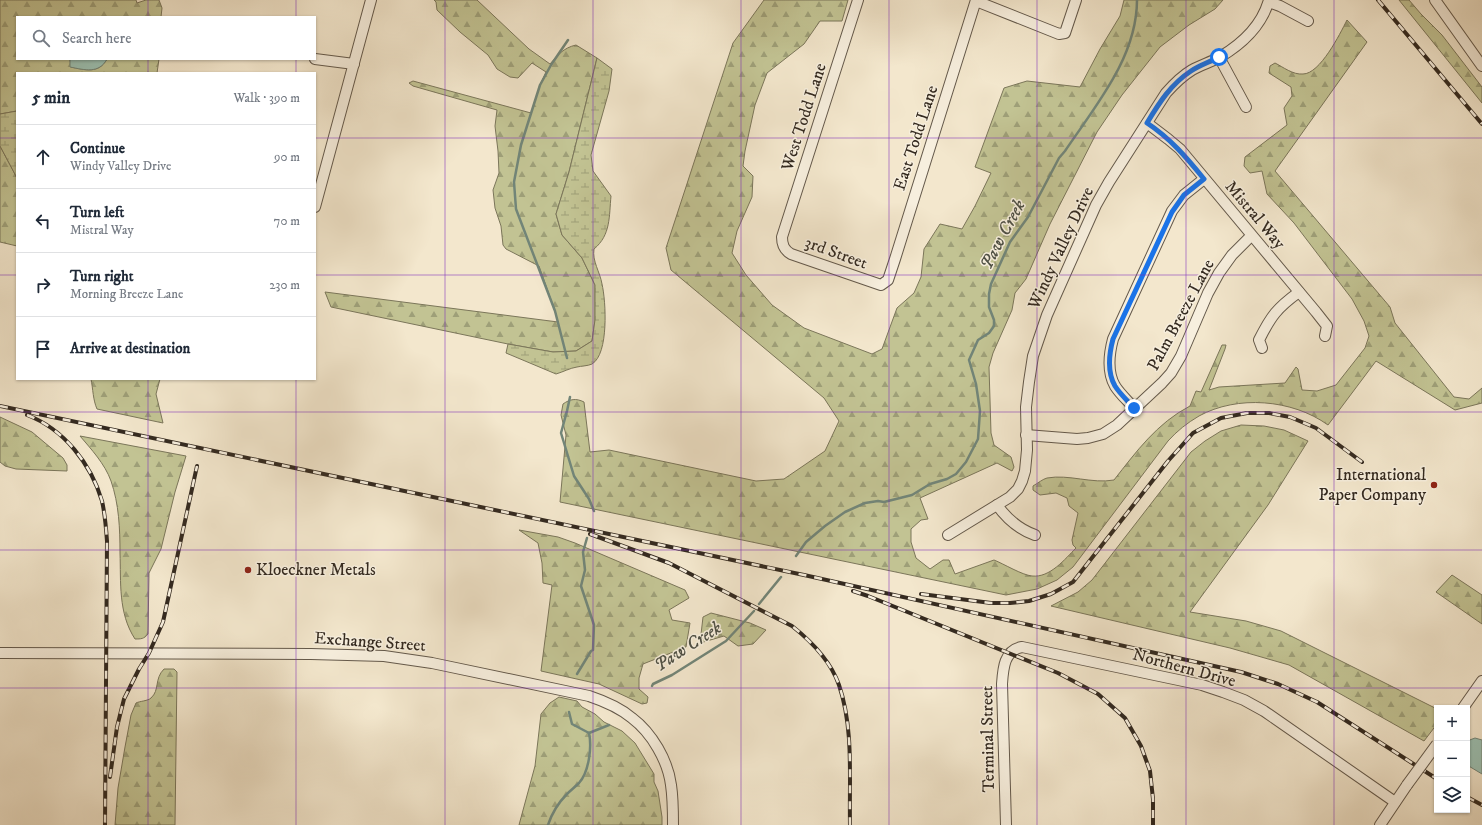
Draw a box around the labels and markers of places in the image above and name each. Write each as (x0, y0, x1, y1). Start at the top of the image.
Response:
place label: International Paper Company (1318, 464, 1427, 506)
marker: International Paper Company (1429, 480, 1439, 490)
place label: Kloeckner Metals (256, 559, 376, 581)
marker: Kloeckner Metals (243, 565, 253, 575)

